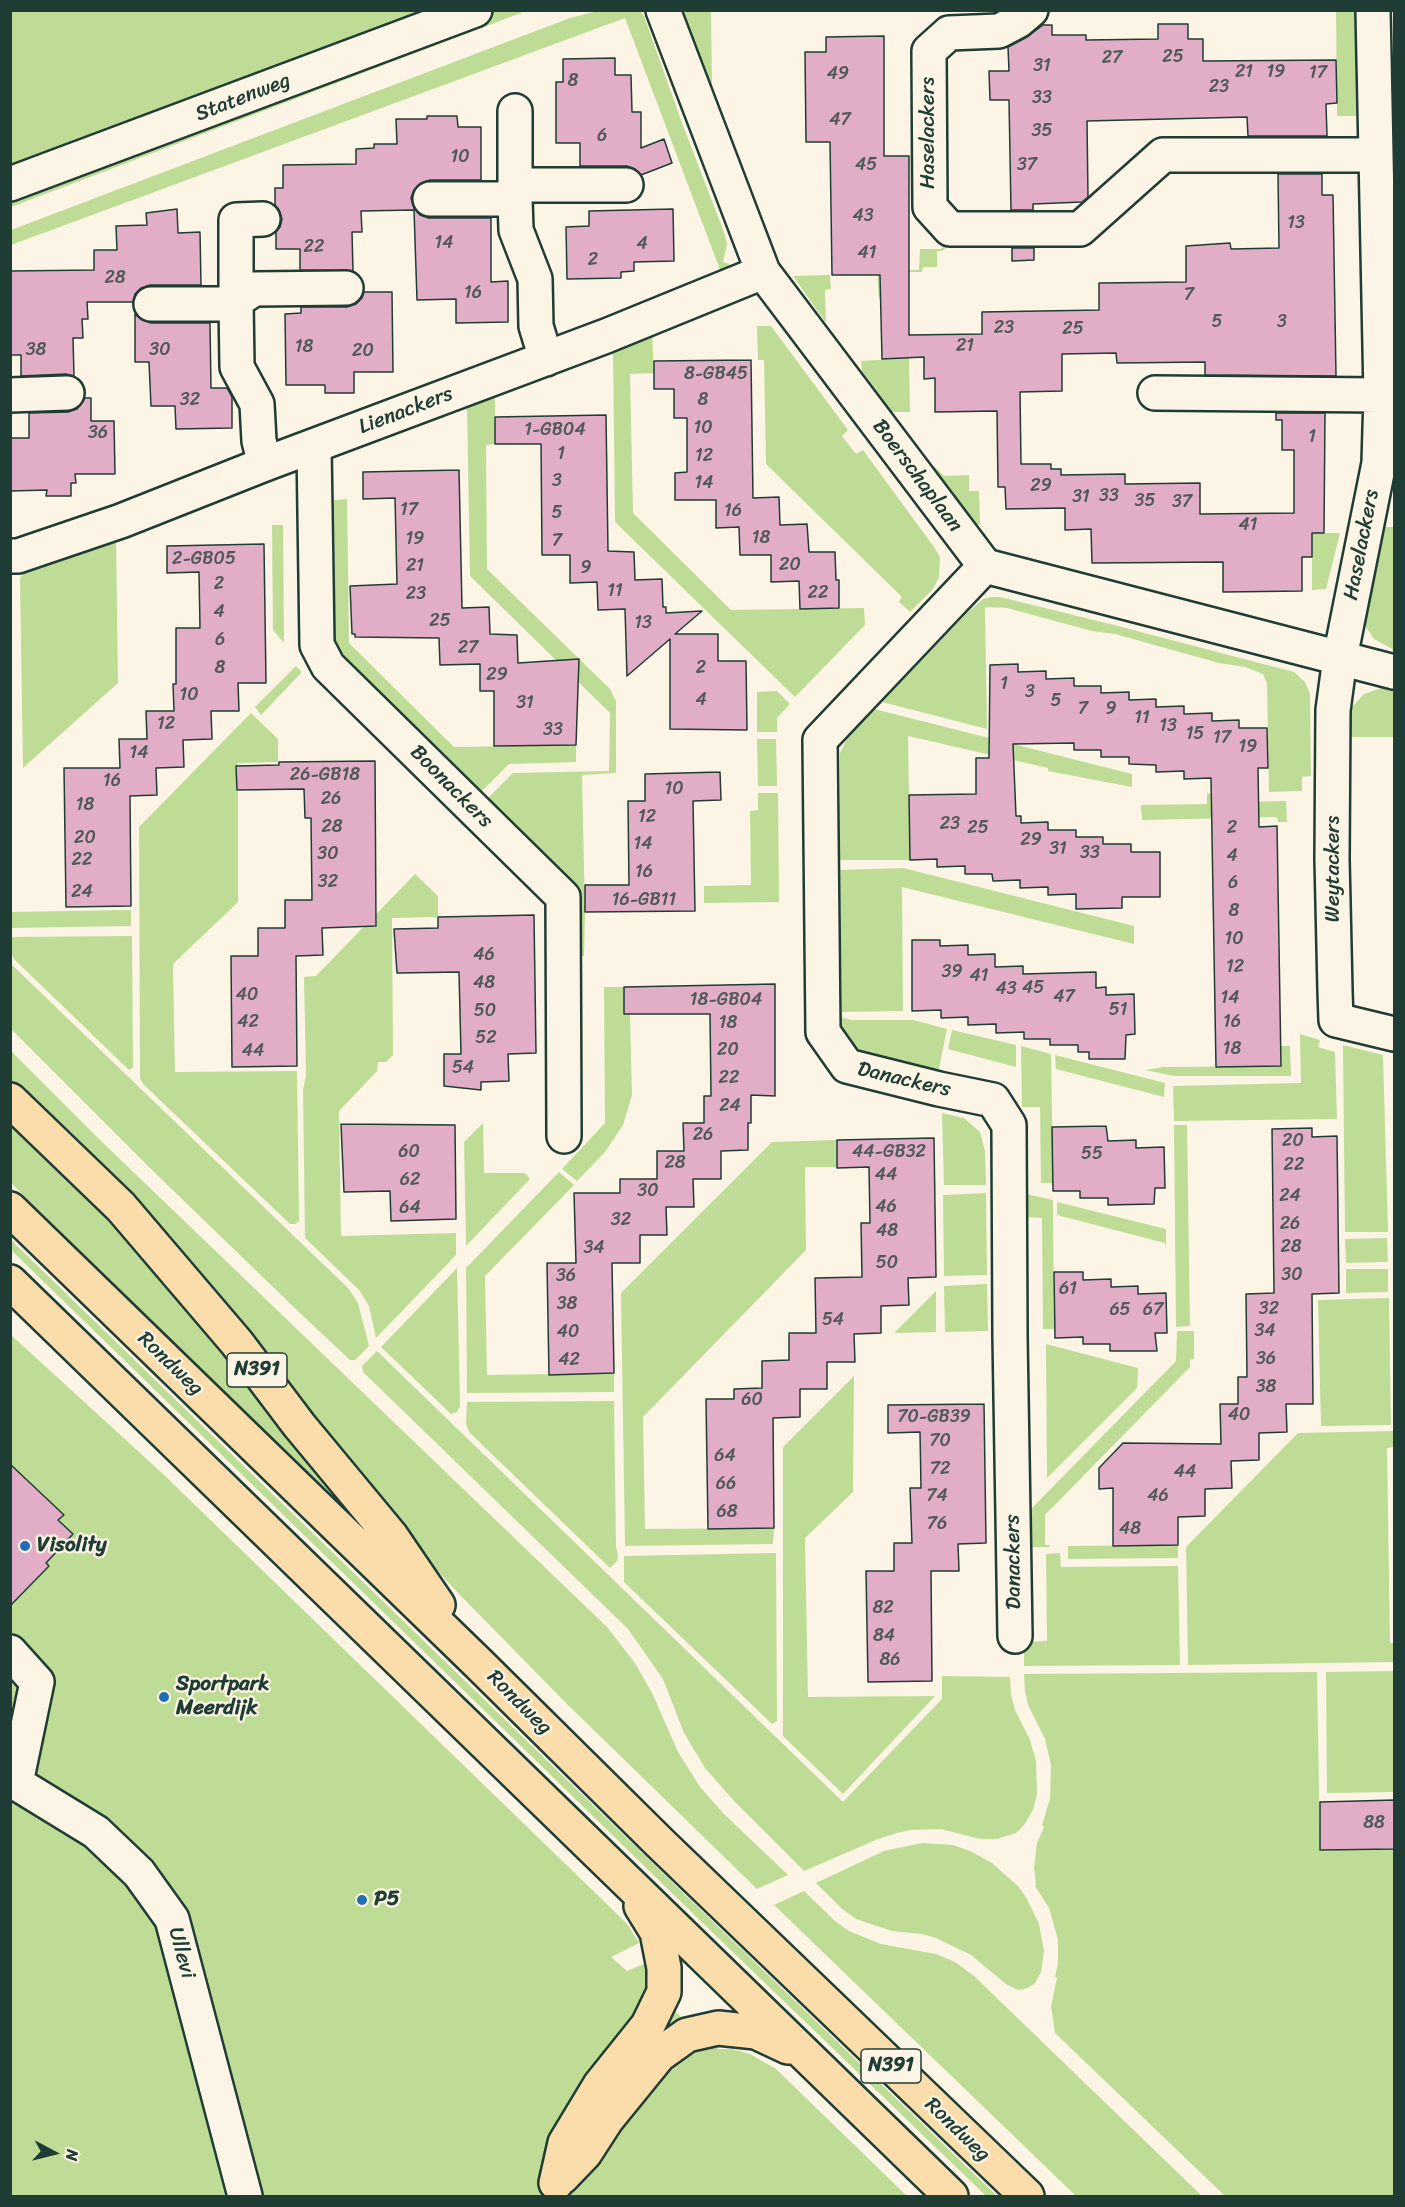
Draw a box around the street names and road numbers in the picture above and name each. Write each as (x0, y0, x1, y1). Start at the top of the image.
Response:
street label: Statenweg (192, 68, 294, 128)
street label: Haselackers (916, 77, 942, 189)
street label: Lienackers (355, 382, 457, 440)
street label: Boerschaplaan (866, 415, 968, 537)
street label: Haselackers (1339, 488, 1385, 602)
street label: Boonackers (404, 740, 498, 834)
street label: Weytackers (1321, 816, 1347, 922)
street label: Danackers (855, 1057, 953, 1103)
street label: Rondweg (132, 1327, 208, 1401)
road number: N391 (227, 1353, 287, 1387)
street label: Danackers (1001, 1514, 1027, 1610)
street label: Rondweg (481, 1665, 557, 1741)
street label: Ullevi (162, 1925, 200, 1981)
road number: N391 (861, 2049, 921, 2083)
street label: Rondweg (919, 2093, 995, 2167)

